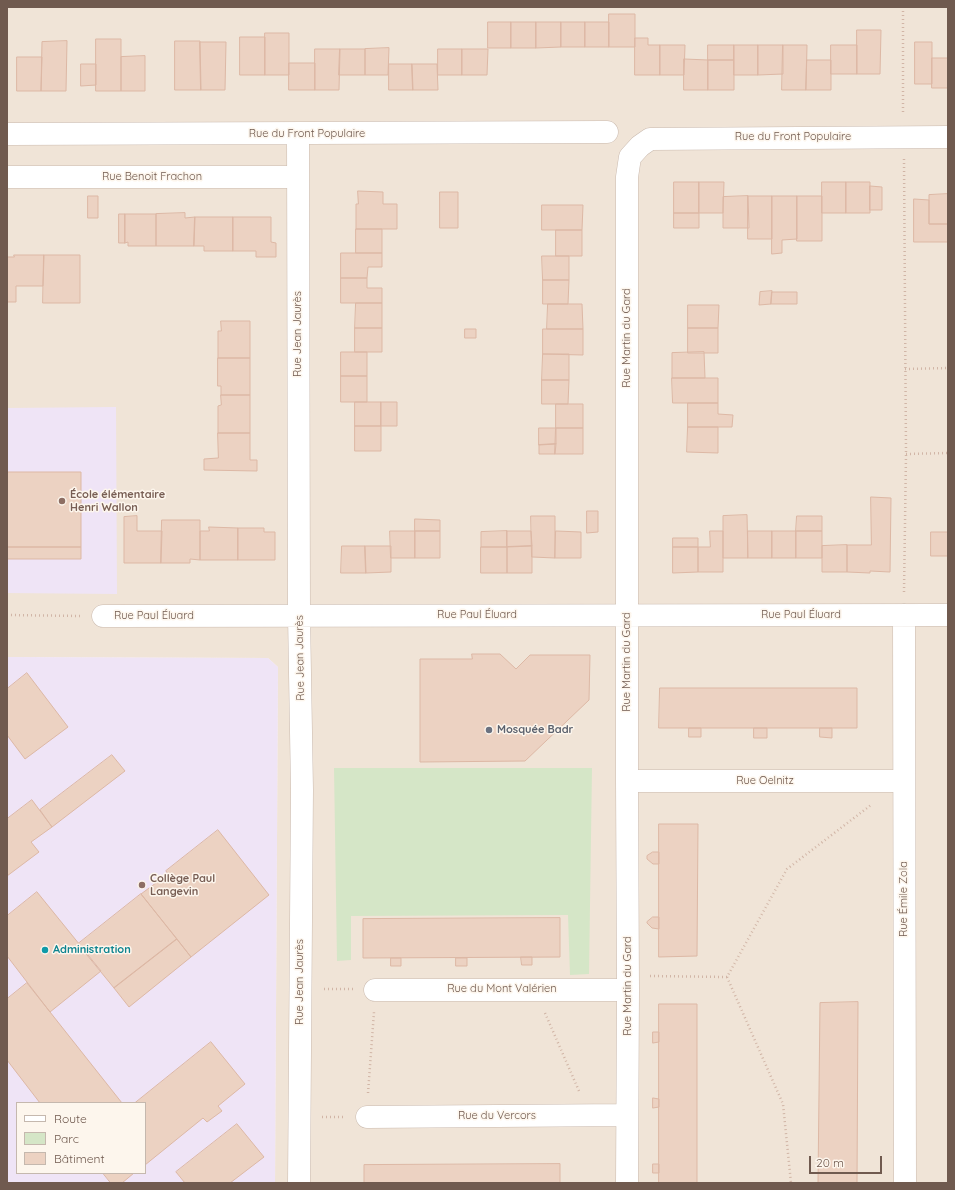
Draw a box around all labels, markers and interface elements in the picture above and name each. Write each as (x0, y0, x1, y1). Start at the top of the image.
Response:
street label: Rue du Front Populaire (249, 127, 365, 141)
street label: Rue du Front Populaire (735, 130, 851, 144)
street label: Rue Benoit Frachon (102, 170, 202, 184)
street label: Rue Martin du Gard (620, 288, 634, 388)
street label: Rue Jean Jaurès (291, 291, 305, 377)
place label: École élémentaire Henri Wallon (70, 488, 165, 514)
marker: École élémentaire Henri Wallon (57, 496, 67, 506)
street label: Rue Paul Éluard (437, 608, 517, 622)
street label: Rue Paul Éluard (761, 608, 841, 622)
street label: Rue Paul Éluard (114, 609, 194, 623)
street label: Rue Martin du Gard (620, 612, 634, 712)
street label: Rue Jean Jaurès (293, 615, 307, 701)
place label: Mosquée Badr (497, 723, 573, 737)
marker: Mosquée Badr (484, 725, 494, 735)
street label: Rue Oelnitz (736, 774, 794, 788)
street label: Rue Émile Zola (897, 861, 911, 937)
place label: Collège Paul Langevin (150, 872, 215, 898)
marker: Collège Paul Langevin (137, 880, 147, 890)
street label: Rue Martin du Gard (621, 936, 635, 1036)
street label: Rue Jean Jaurès (293, 939, 307, 1025)
place label: Administration (53, 943, 131, 957)
marker: Administration (40, 945, 50, 955)
street label: Rue du Mont Valérien (447, 982, 557, 996)
legend (16, 1102, 146, 1174)
street label: Rue du Vercors (458, 1109, 536, 1123)
text: Route (54, 1111, 87, 1126)
text: Parc (54, 1131, 79, 1146)
scale bar (811, 1148, 884, 1174)
text: Bâtiment (54, 1151, 104, 1166)
text: 20 m (816, 1155, 844, 1170)

